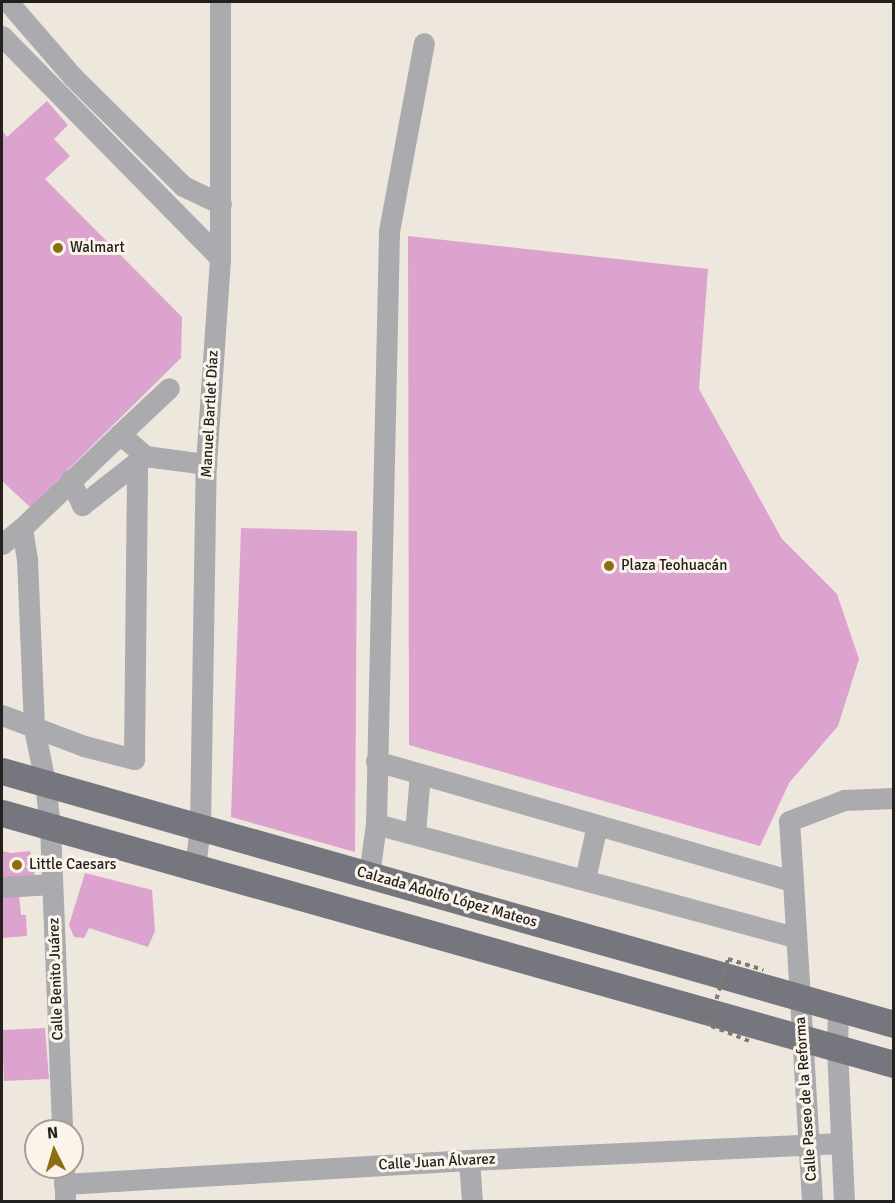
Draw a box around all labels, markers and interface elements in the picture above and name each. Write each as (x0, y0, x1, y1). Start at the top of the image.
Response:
place label: Walmart (70, 239, 125, 257)
marker: Walmart (51, 241, 65, 255)
street label: Manuel Bartlet Díaz (198, 350, 222, 478)
place label: Plaza Teohuacán (621, 557, 727, 575)
marker: Plaza Teohuacán (602, 559, 616, 573)
place label: Little Caesars (29, 856, 116, 874)
marker: Little Caesars (10, 858, 24, 872)
street label: Calzada Adolfo López Mateos (355, 863, 539, 931)
street label: Calle Benito Juárez (45, 917, 67, 1041)
street label: Calle Paseo de la Reforma (791, 1016, 821, 1182)
north arrow (24, 1119, 84, 1179)
text: N (46, 1123, 59, 1144)
street label: Calle Juan Álvarez (378, 1150, 496, 1174)

